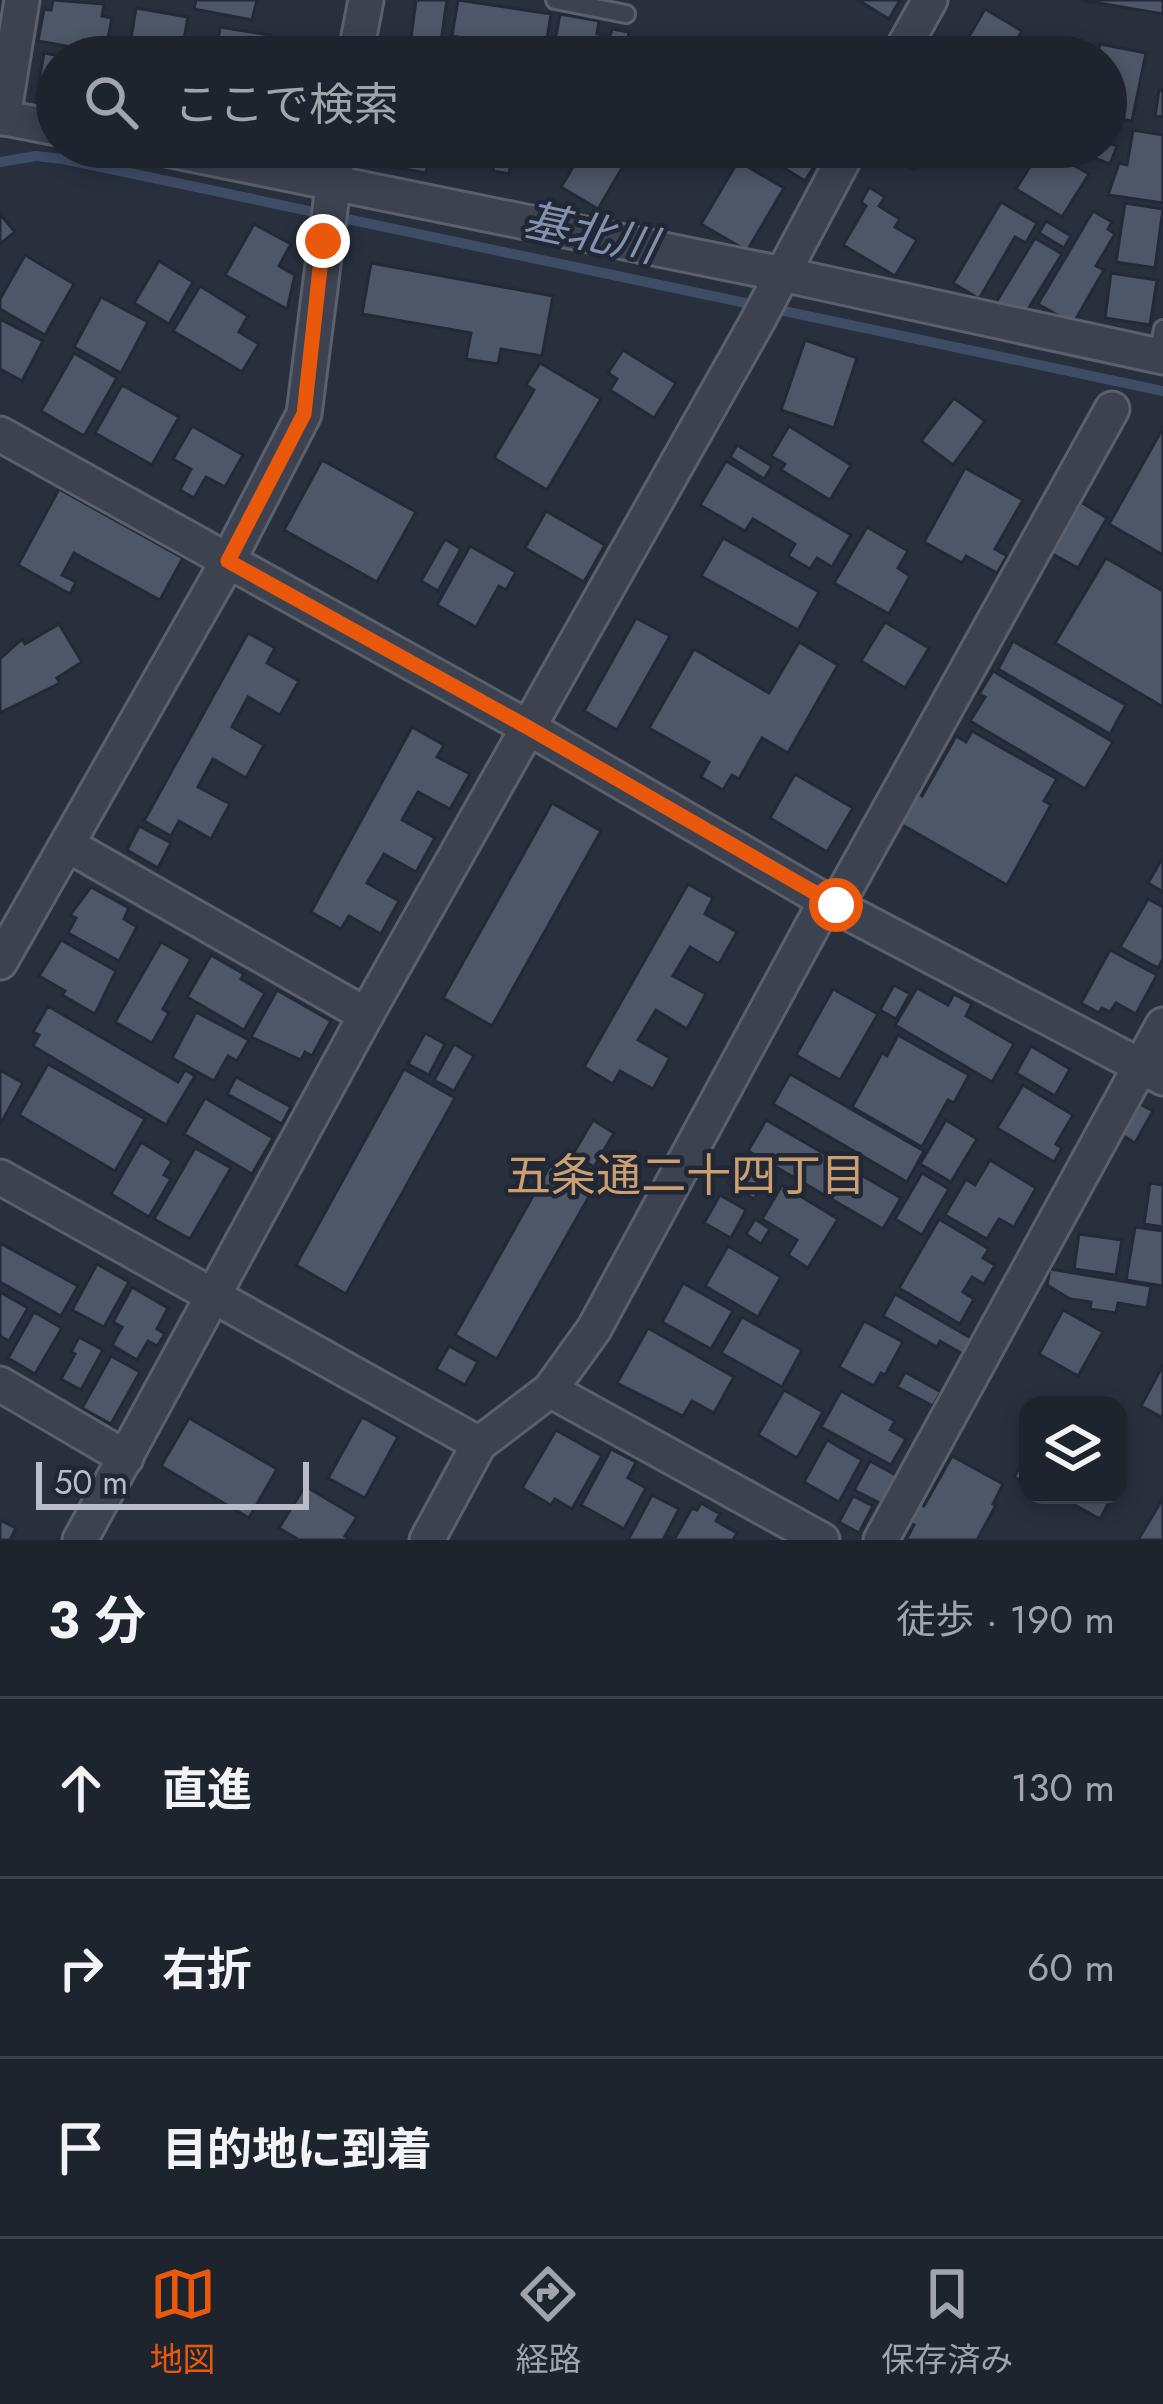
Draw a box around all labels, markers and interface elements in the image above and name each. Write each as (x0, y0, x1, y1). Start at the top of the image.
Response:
search box (36, 36, 1127, 168)
icon: search (78, 69, 144, 135)
text: ここで検索 (174, 72, 399, 137)
water label: 基北川 (517, 187, 667, 280)
route end (296, 214, 350, 268)
route start (809, 878, 863, 932)
district label: 五条通二十四丁目 (506, 1143, 866, 1208)
map controls (1019, 1396, 1127, 1504)
button: layers (1019, 1396, 1127, 1504)
scale bar (36, 1456, 309, 1509)
text: 50 m (54, 1459, 128, 1506)
text: 3 分 (48, 1583, 146, 1657)
text: 徒歩 · 190 m (896, 1591, 1115, 1648)
icon: ahead (48, 1755, 114, 1821)
text: 直進 (162, 1757, 252, 1822)
text: 130 m (1011, 1759, 1115, 1816)
icon: right (48, 1935, 114, 2001)
text: 右折 (162, 1937, 252, 2002)
text: 60 m (1027, 1939, 1115, 1996)
icon: arrive (48, 2115, 114, 2181)
text: 目的地に到着 (162, 2117, 432, 2182)
tab: 地図 (150, 2261, 216, 2383)
tab: 経路 (515, 2261, 581, 2383)
tab: 保存済み (881, 2261, 1013, 2383)

